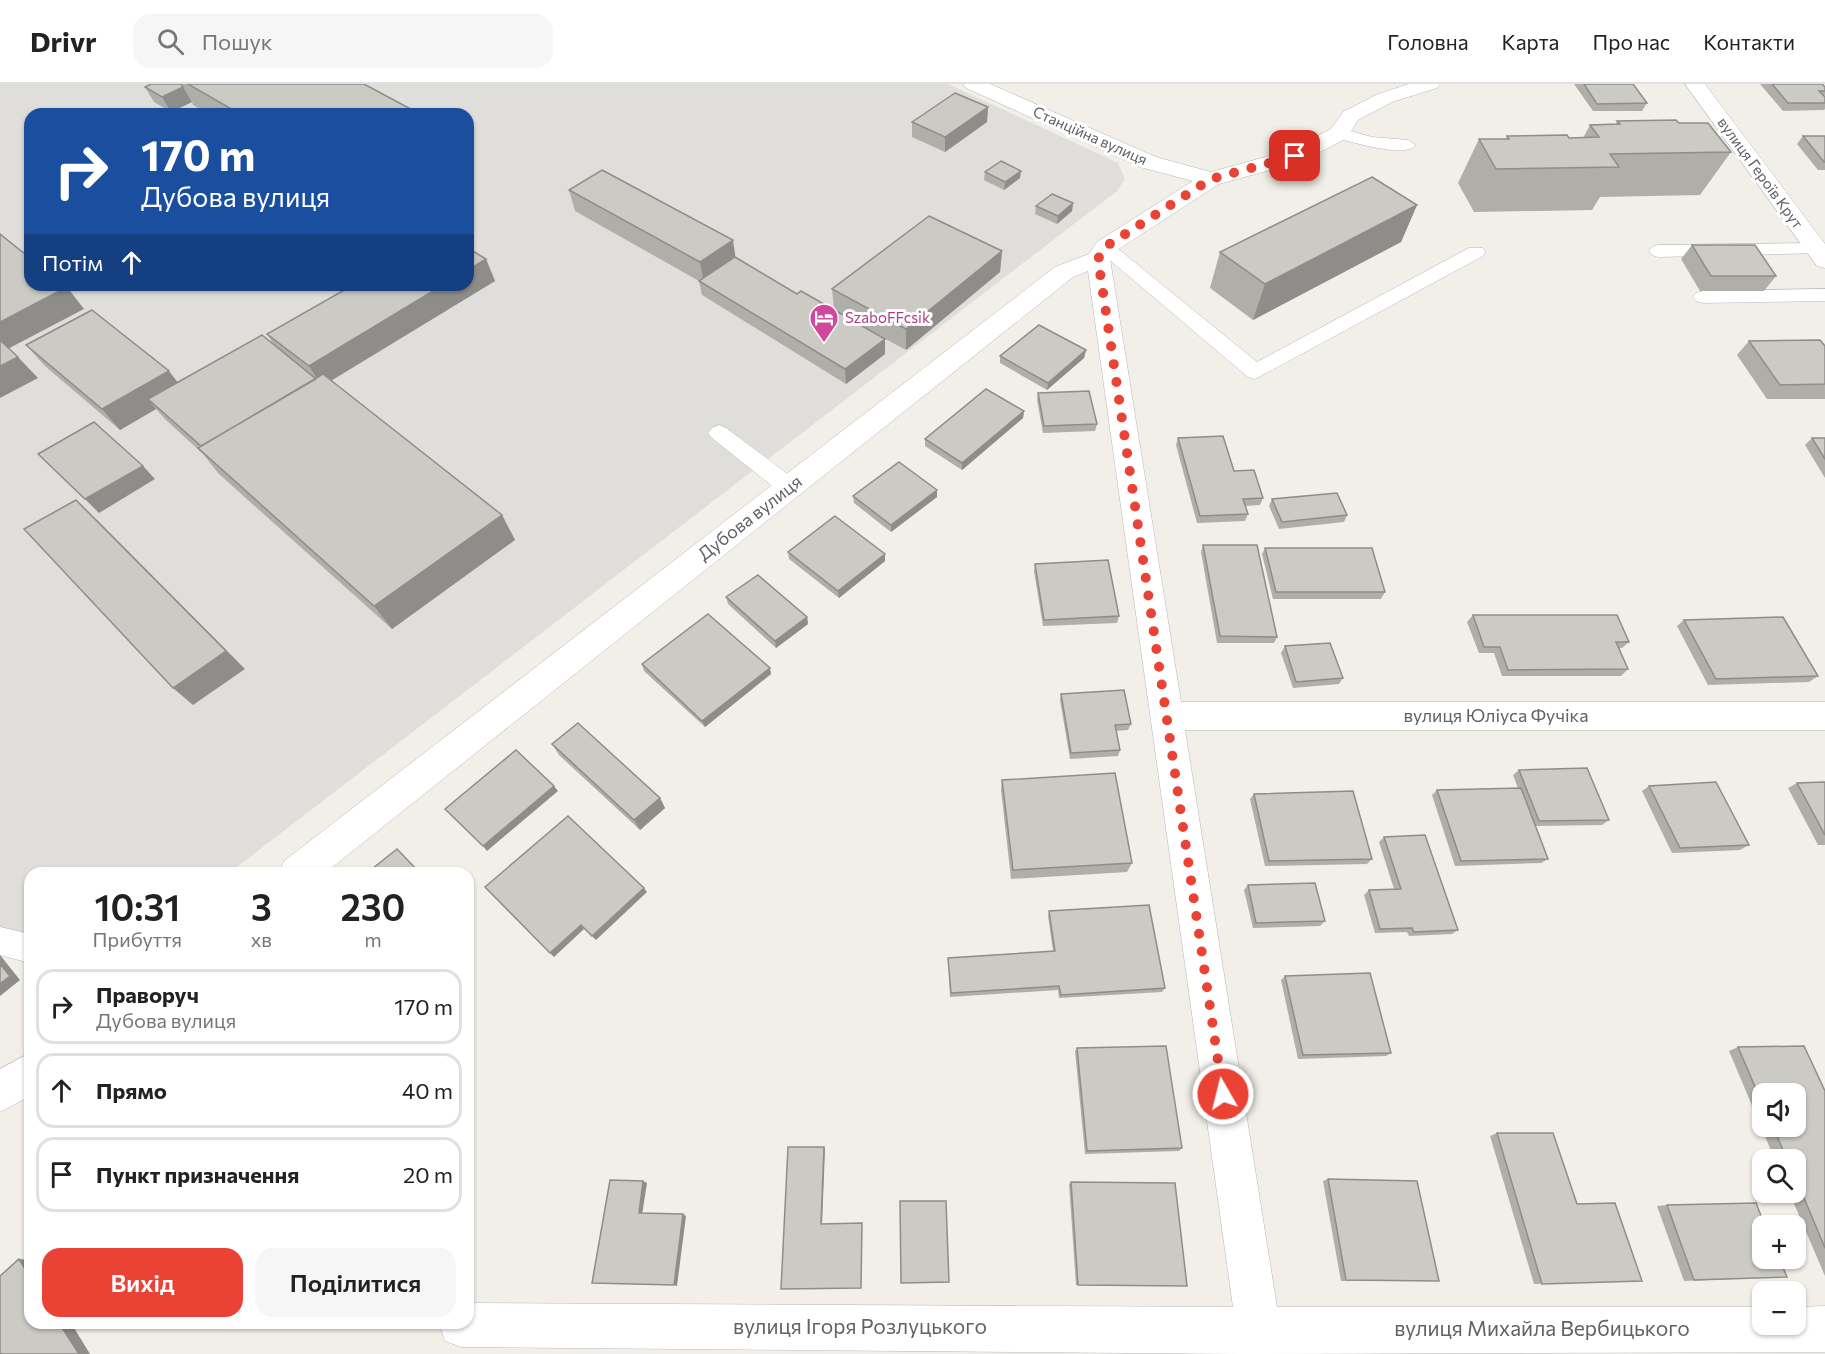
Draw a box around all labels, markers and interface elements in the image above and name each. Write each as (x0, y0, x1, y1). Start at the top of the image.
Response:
search box (133, 14, 553, 68)
text: Drivr (30, 24, 97, 58)
icon: search (154, 25, 187, 58)
text: Пошук (202, 28, 273, 55)
text: Головна (1387, 29, 1469, 54)
text: Карта (1502, 29, 1559, 54)
text: Про нас (1592, 29, 1670, 54)
text: Контакти (1703, 29, 1795, 54)
street label: Станційна вулиця (1031, 102, 1150, 168)
street label: вулиця Героїв Крут (1714, 113, 1807, 232)
text: 170 m (141, 128, 255, 180)
pin (1269, 130, 1320, 181)
icon: right (42, 132, 120, 210)
icon: arrive (1278, 139, 1311, 172)
text: Дубова вулиця (141, 180, 330, 213)
icon: ahead (115, 246, 148, 279)
text: Потім (42, 249, 103, 276)
hotel icon: SzaboFFcsik (808, 302, 840, 344)
place label: SzaboFFcsik (845, 308, 930, 326)
street label: Дубова вулиця (693, 470, 806, 565)
street label: вулиця Юліуса Фучіка (1403, 704, 1589, 726)
text: 10:31 (94, 884, 180, 928)
text: 3 (251, 884, 272, 928)
text: 230 (340, 884, 405, 928)
text: Прибуття (93, 927, 182, 951)
text: хв (251, 927, 272, 951)
text: m (364, 927, 382, 951)
text: Праворуч (96, 981, 199, 1008)
icon: right (45, 990, 78, 1023)
text: 170 m (394, 993, 453, 1020)
text: Дубова вулиця (96, 1008, 236, 1032)
position arrow (1191, 1062, 1255, 1126)
icon: ahead (45, 1074, 78, 1107)
text: Прямо (96, 1077, 167, 1104)
text: 40 m (402, 1077, 453, 1104)
map controls (1752, 1083, 1806, 1335)
button: sound (1752, 1083, 1806, 1137)
button: search (1752, 1149, 1806, 1203)
icon: arrive (45, 1158, 78, 1191)
text: Пункт призначення (96, 1161, 299, 1188)
text: 20 m (403, 1161, 453, 1188)
button: + (1752, 1215, 1806, 1269)
button: Вихід (42, 1248, 243, 1317)
button: Поділитися (255, 1248, 456, 1317)
button: − (1752, 1281, 1806, 1335)
street label: вулиця Ігоря Розлуцького (733, 1313, 987, 1338)
street label: вулиця Михайла Вербицького (1394, 1315, 1690, 1340)

